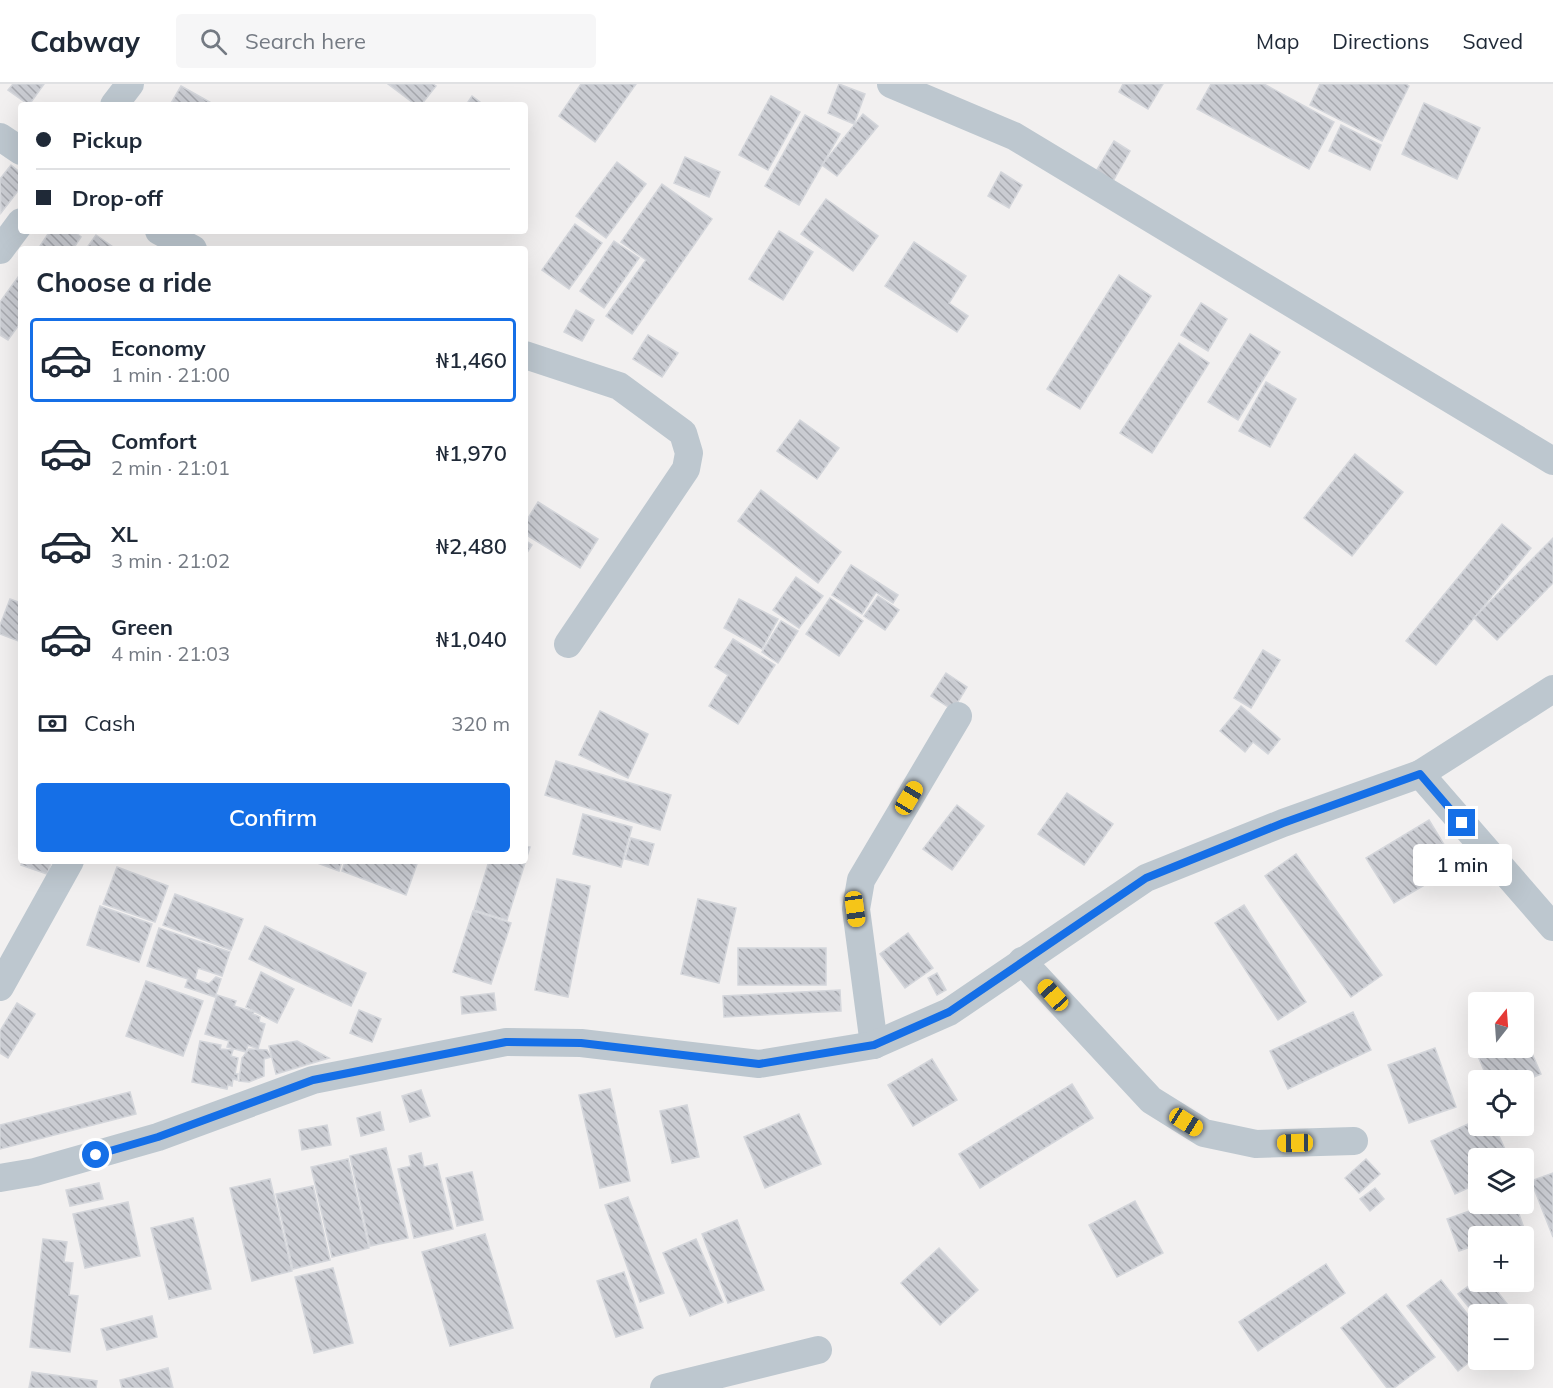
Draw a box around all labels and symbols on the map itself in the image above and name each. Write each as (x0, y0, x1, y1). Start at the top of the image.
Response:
car (892, 778, 926, 818)
route end (1448, 809, 1475, 836)
callout: 1 min (1412, 844, 1512, 886)
car (844, 890, 866, 928)
car (1034, 976, 1072, 1014)
north arrow (1468, 992, 1534, 1058)
car (1166, 1105, 1206, 1139)
car (1277, 1134, 1313, 1152)
route start (82, 1141, 109, 1168)

